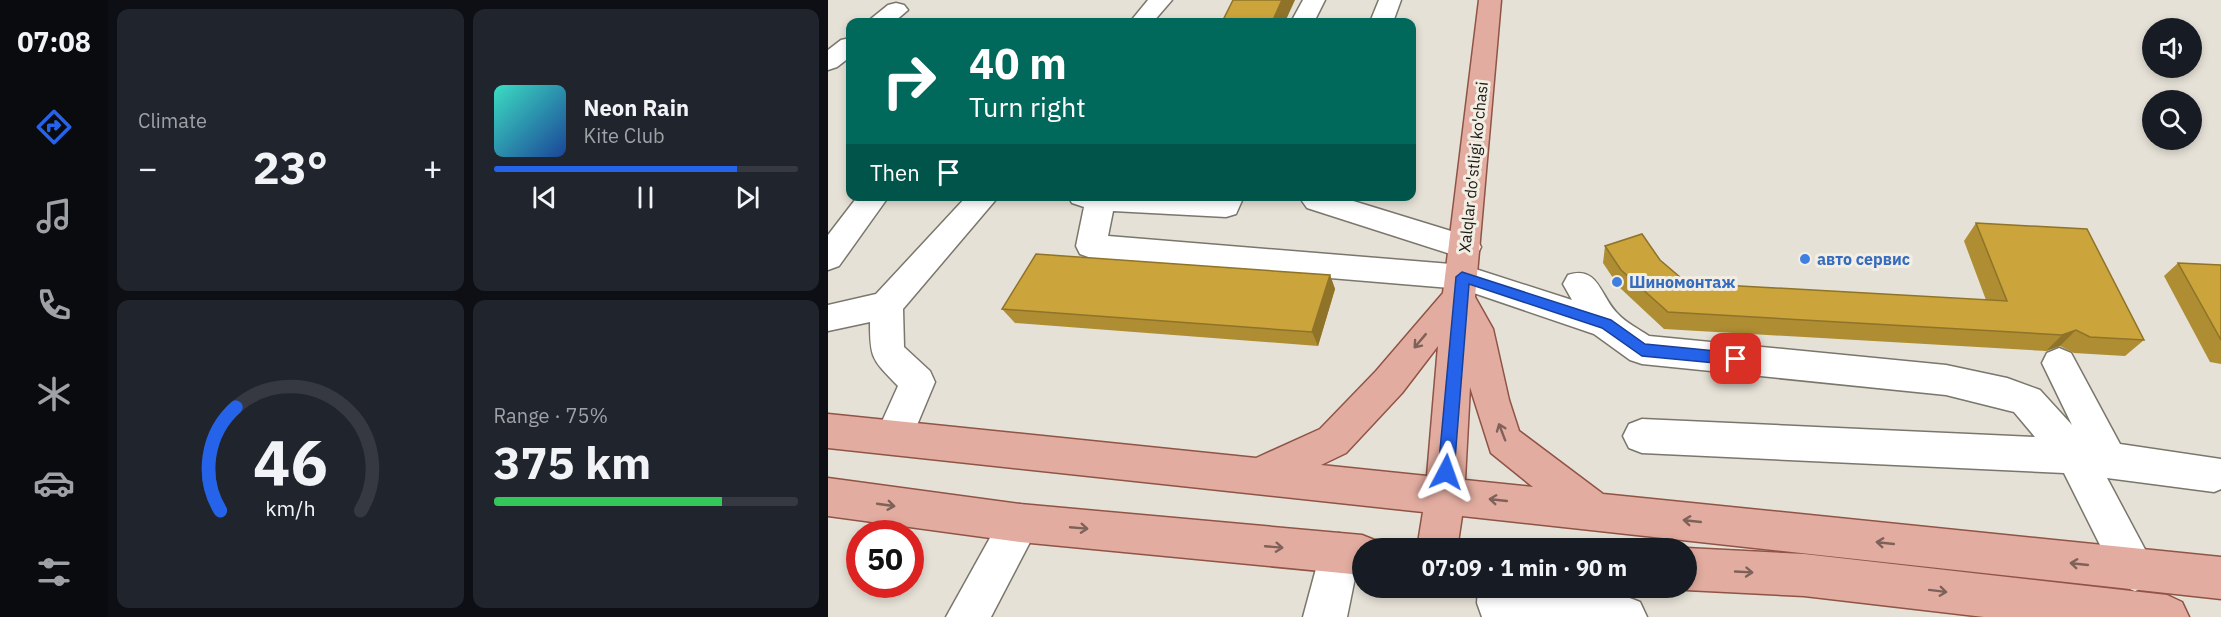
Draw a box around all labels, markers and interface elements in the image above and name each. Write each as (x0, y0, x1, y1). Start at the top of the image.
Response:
map controls (2142, 18, 2202, 150)
button: sound (2142, 18, 2202, 78)
text: 07:08 (17, 24, 91, 59)
text: 40 m (969, 36, 1067, 91)
icon: right (870, 42, 948, 120)
street label: Xalqlar do'stligi ko'chasi (1454, 80, 1492, 254)
text: Turn right (969, 89, 1086, 124)
button: search (2142, 90, 2202, 150)
text: Neon Rain (584, 93, 689, 122)
icon: directions (33, 106, 75, 148)
text: Climate (138, 107, 207, 134)
text: Kite Club (584, 122, 665, 149)
text: 23° (253, 138, 328, 196)
text: − (138, 146, 158, 189)
text: + (423, 146, 443, 189)
icon: arrive (932, 156, 965, 189)
text: Then (870, 158, 920, 187)
icon: previous (528, 181, 561, 214)
icon: pause (629, 181, 662, 214)
icon: next (731, 181, 764, 214)
icon: music (33, 195, 75, 237)
place label: авто сервис (1817, 249, 1910, 269)
marker: авто сервис (1798, 252, 1812, 266)
place label: Шиномонтаж (1629, 272, 1735, 292)
marker: Шиномонтаж (1610, 275, 1624, 289)
icon: phone (33, 284, 75, 326)
one-way arrow (1414, 333, 1427, 349)
pin (1710, 333, 1761, 384)
icon: arrive (1719, 342, 1752, 375)
icon: climate (33, 373, 75, 415)
text: Range · 75% (494, 402, 608, 429)
text: 46 (253, 421, 328, 502)
one-way arrow (1496, 424, 1507, 442)
text: 375 km (494, 433, 651, 491)
position arrow (1414, 440, 1478, 504)
icon: car (33, 462, 75, 504)
text: km/h (265, 494, 315, 522)
one-way arrow (1488, 494, 1508, 505)
one-way arrow (876, 499, 895, 510)
one-way arrow (1682, 515, 1702, 526)
speed limit sign: 50 (846, 520, 924, 598)
one-way arrow (1069, 523, 1089, 534)
one-way arrow (1876, 537, 1896, 548)
one-way arrow (1263, 541, 1283, 552)
icon: filters (33, 551, 75, 593)
text: 07:09 · 1 min · 90 m (1422, 553, 1627, 582)
one-way arrow (2070, 558, 2090, 569)
one-way arrow (1734, 567, 1754, 578)
one-way arrow (1928, 586, 1948, 597)

